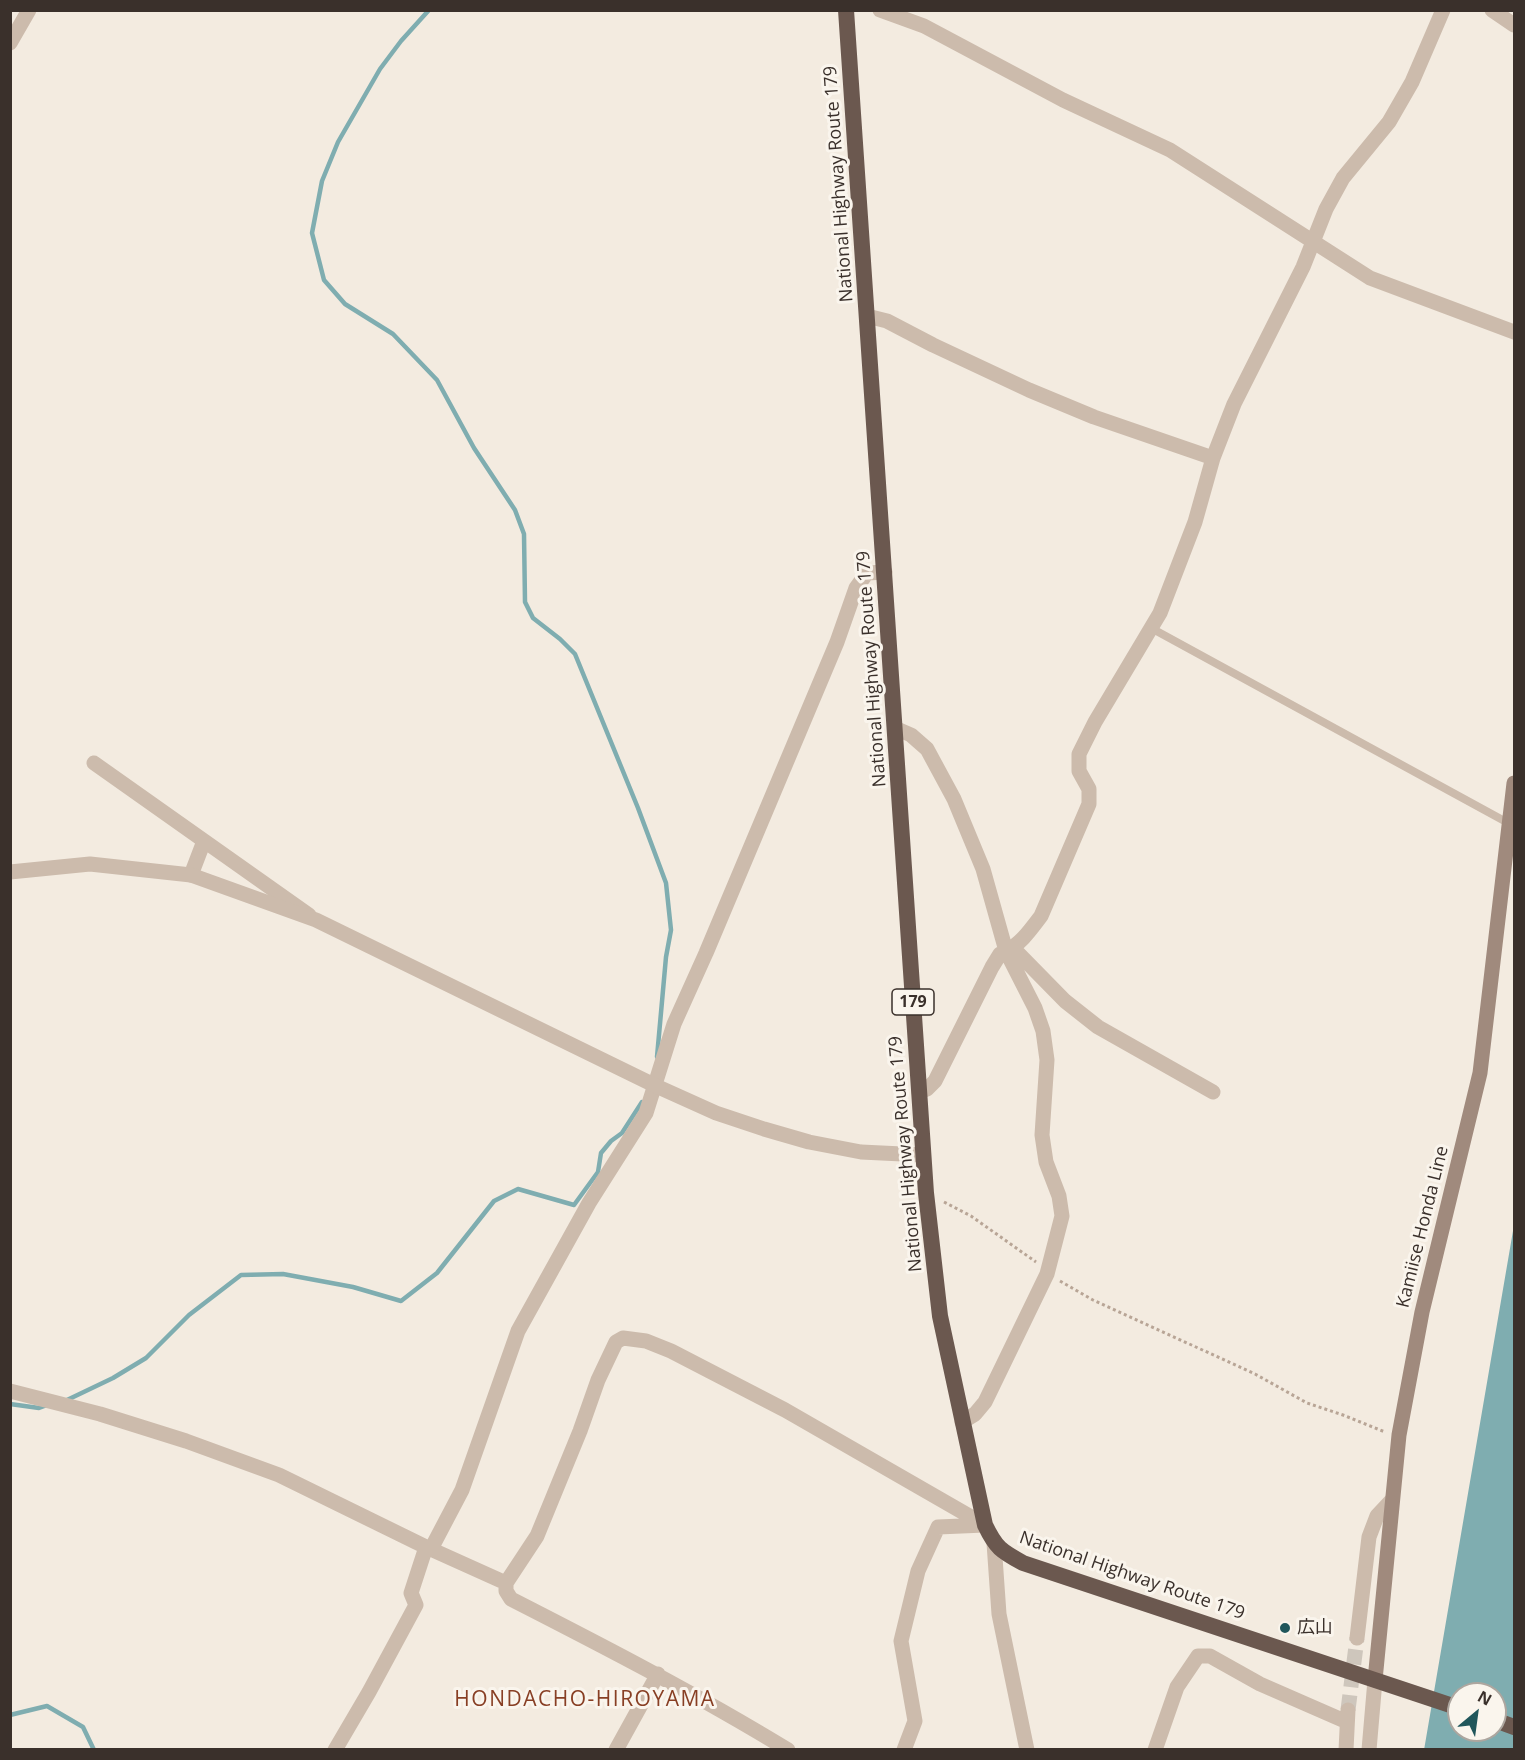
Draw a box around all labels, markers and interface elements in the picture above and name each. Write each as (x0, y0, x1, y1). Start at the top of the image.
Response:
street label: National Highway Route 179 (820, 65, 858, 303)
street label: National Highway Route 179 (853, 550, 891, 788)
road number: 179 (892, 989, 934, 1015)
street label: National Highway Route 179 (885, 1035, 927, 1273)
street label: Kamiise Honda Line (1392, 1144, 1454, 1310)
street label: National Highway Route 179 (1016, 1527, 1248, 1625)
place label: 広山 (1297, 1617, 1333, 1639)
marker: 広山 (1278, 1621, 1292, 1635)
north arrow (1447, 1682, 1507, 1742)
text: N (1474, 1685, 1496, 1711)
district label: HONDACHO-HIROYAMA (454, 1687, 716, 1713)

